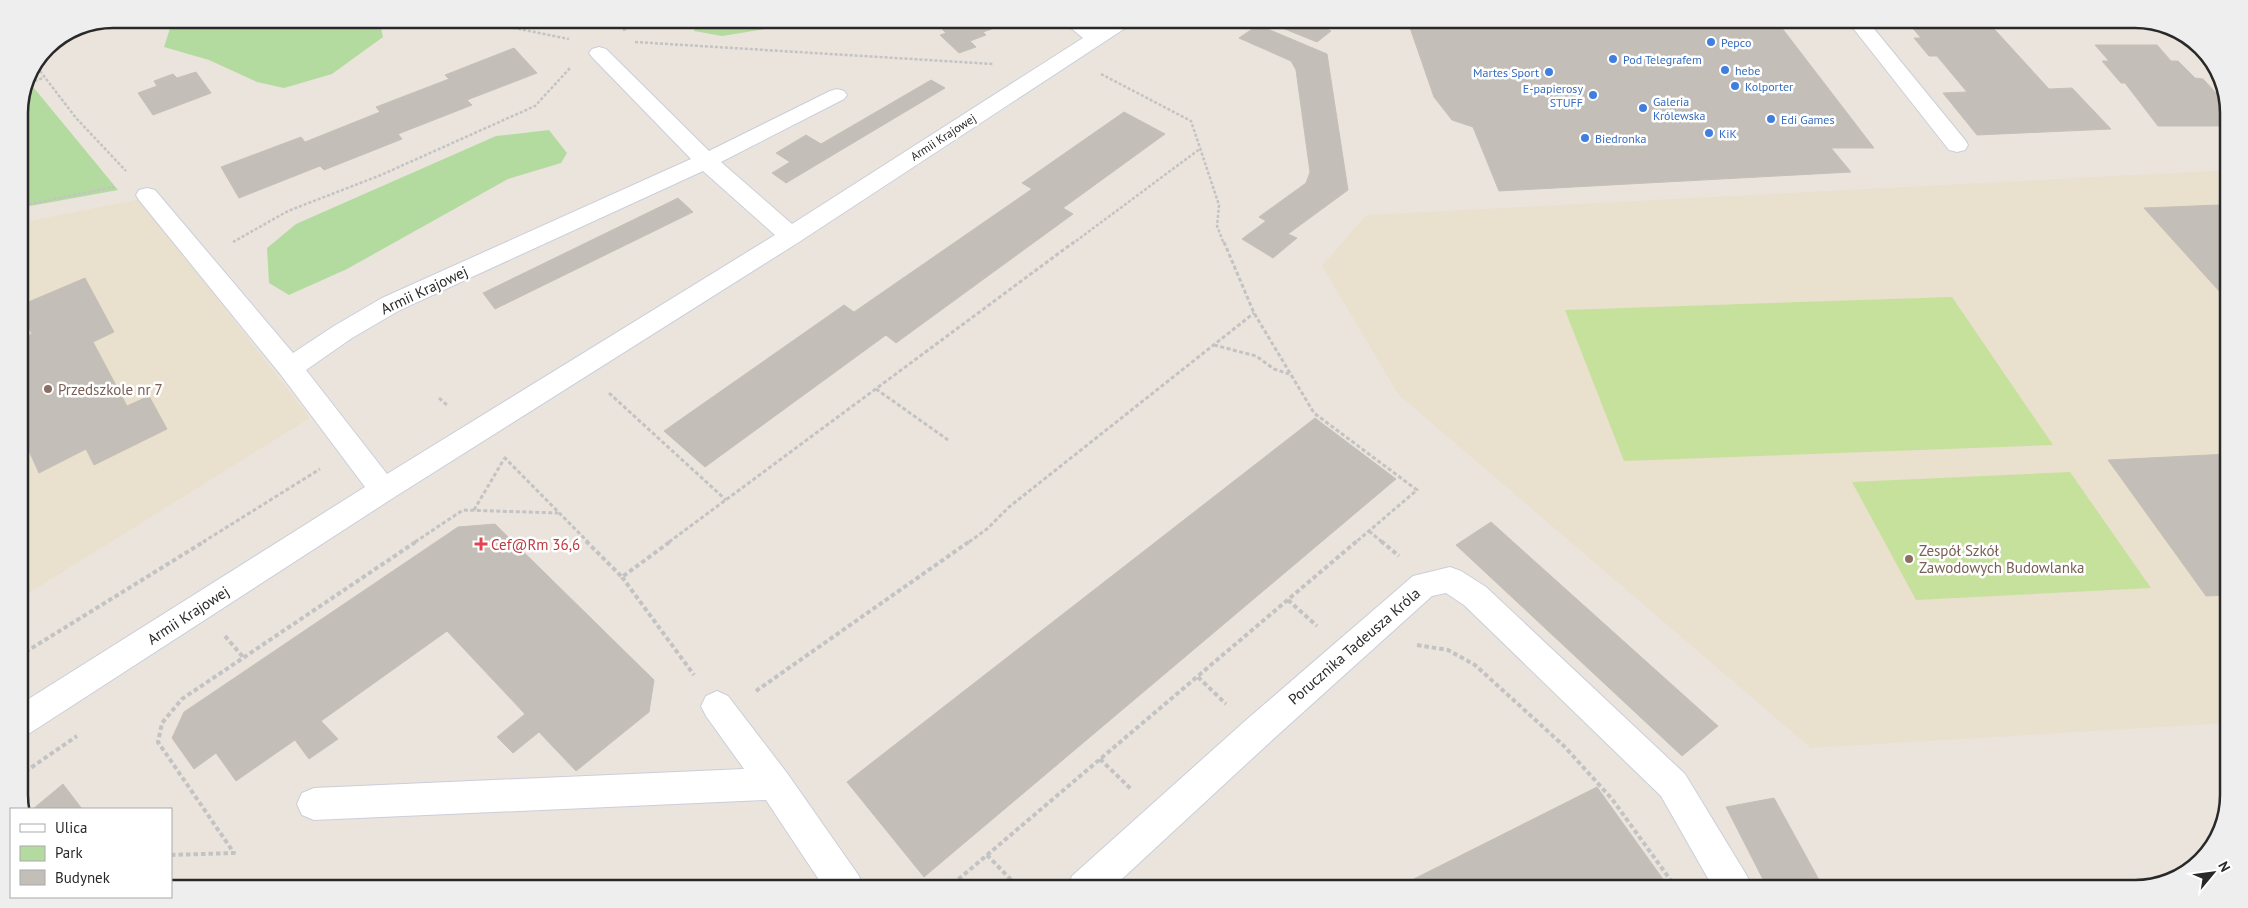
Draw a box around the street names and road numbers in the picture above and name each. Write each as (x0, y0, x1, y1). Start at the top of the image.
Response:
street label: Armii Krajowej (907, 110, 979, 164)
street label: Armii Krajowej (378, 262, 470, 318)
street label: Armii Krajowej (144, 582, 232, 648)
street label: Porucznika Tadeusza Króla (1284, 583, 1424, 709)

